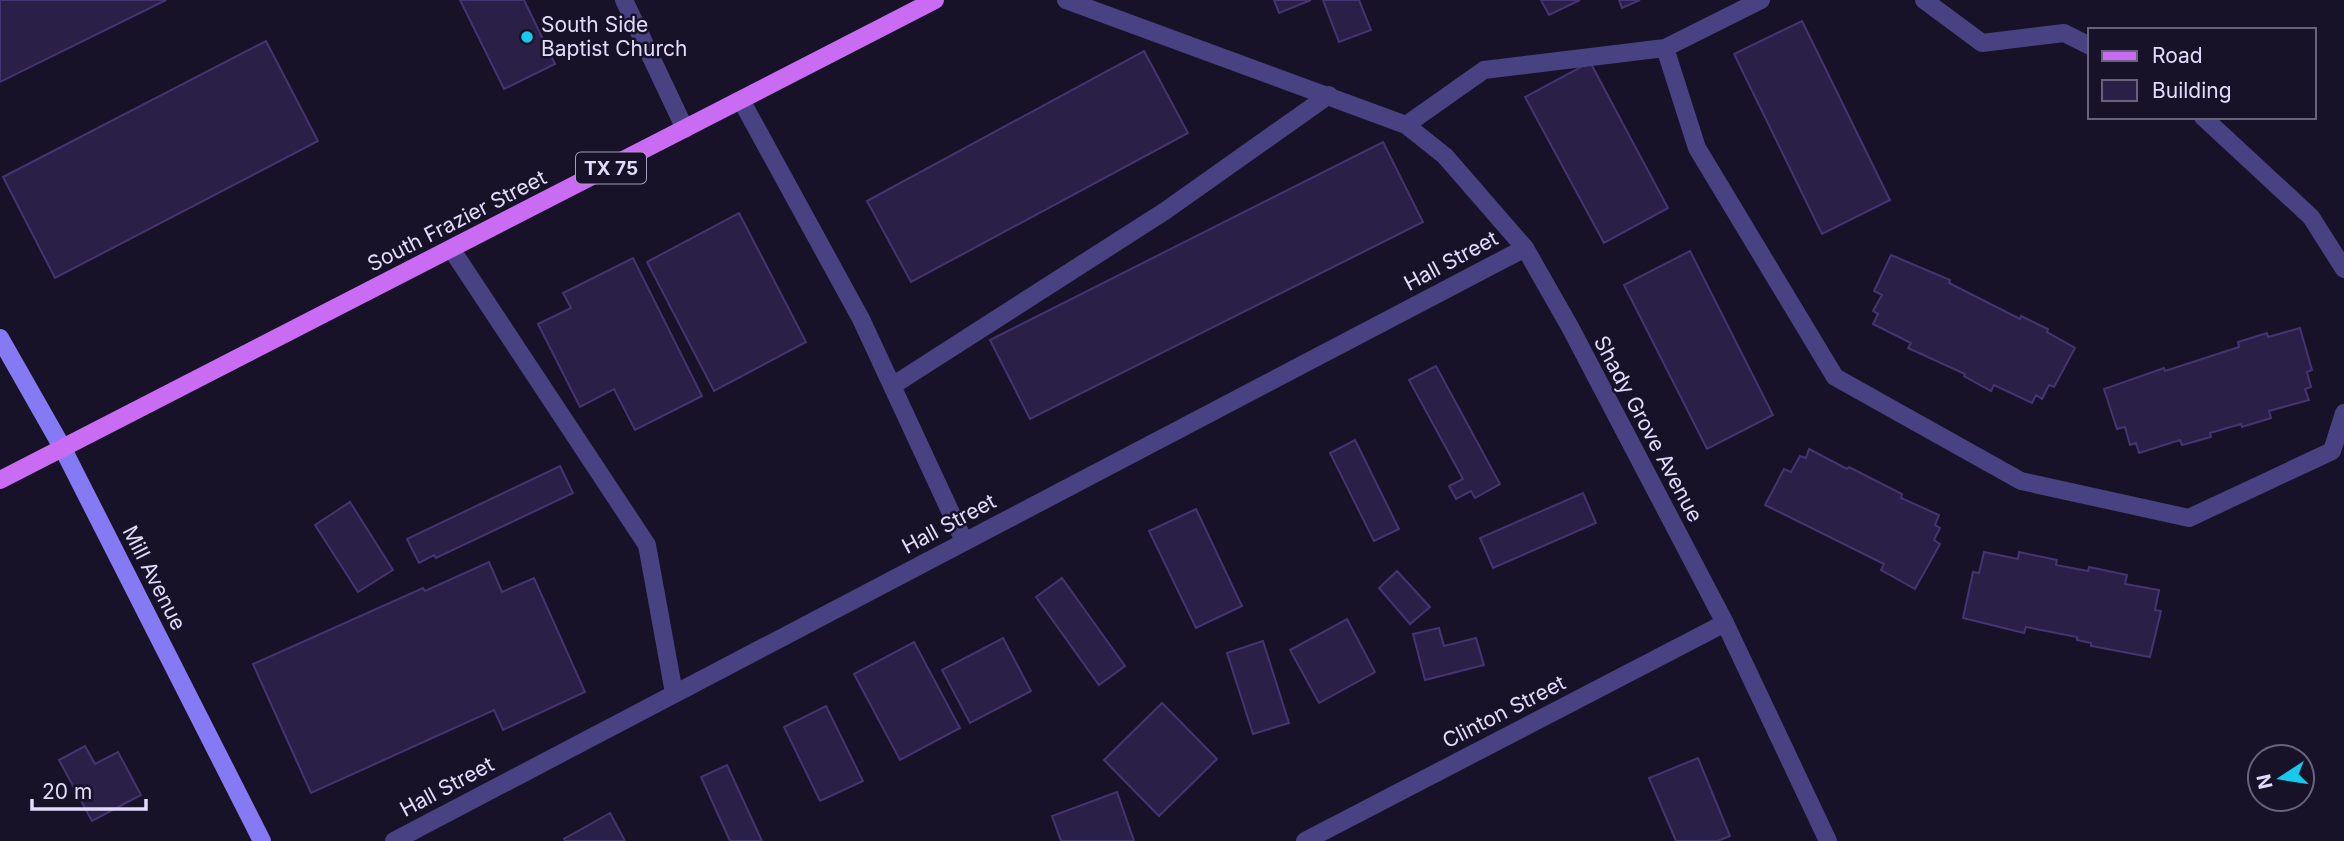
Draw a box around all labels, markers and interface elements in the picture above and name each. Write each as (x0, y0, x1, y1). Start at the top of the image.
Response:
place label: South Side Baptist Church (541, 12, 687, 61)
legend (2088, 28, 2316, 119)
marker: South Side Baptist Church (519, 29, 535, 45)
text: Road (2152, 43, 2203, 68)
text: Building (2152, 78, 2232, 103)
road number: TX 75 (576, 152, 646, 184)
street label: South Frazier Street (363, 165, 550, 276)
street label: Hall Street (1400, 225, 1502, 296)
street label: Shady Grove Avenue (1589, 331, 1708, 526)
street label: Hall Street (898, 488, 1000, 559)
street label: Mill Avenue (117, 521, 191, 634)
street label: Clinton Street (1438, 670, 1570, 753)
north arrow (2246, 743, 2316, 813)
street label: Hall Street (396, 751, 498, 822)
scale bar (32, 768, 145, 812)
text: N (2252, 772, 2278, 791)
text: 20 m (42, 779, 92, 804)

